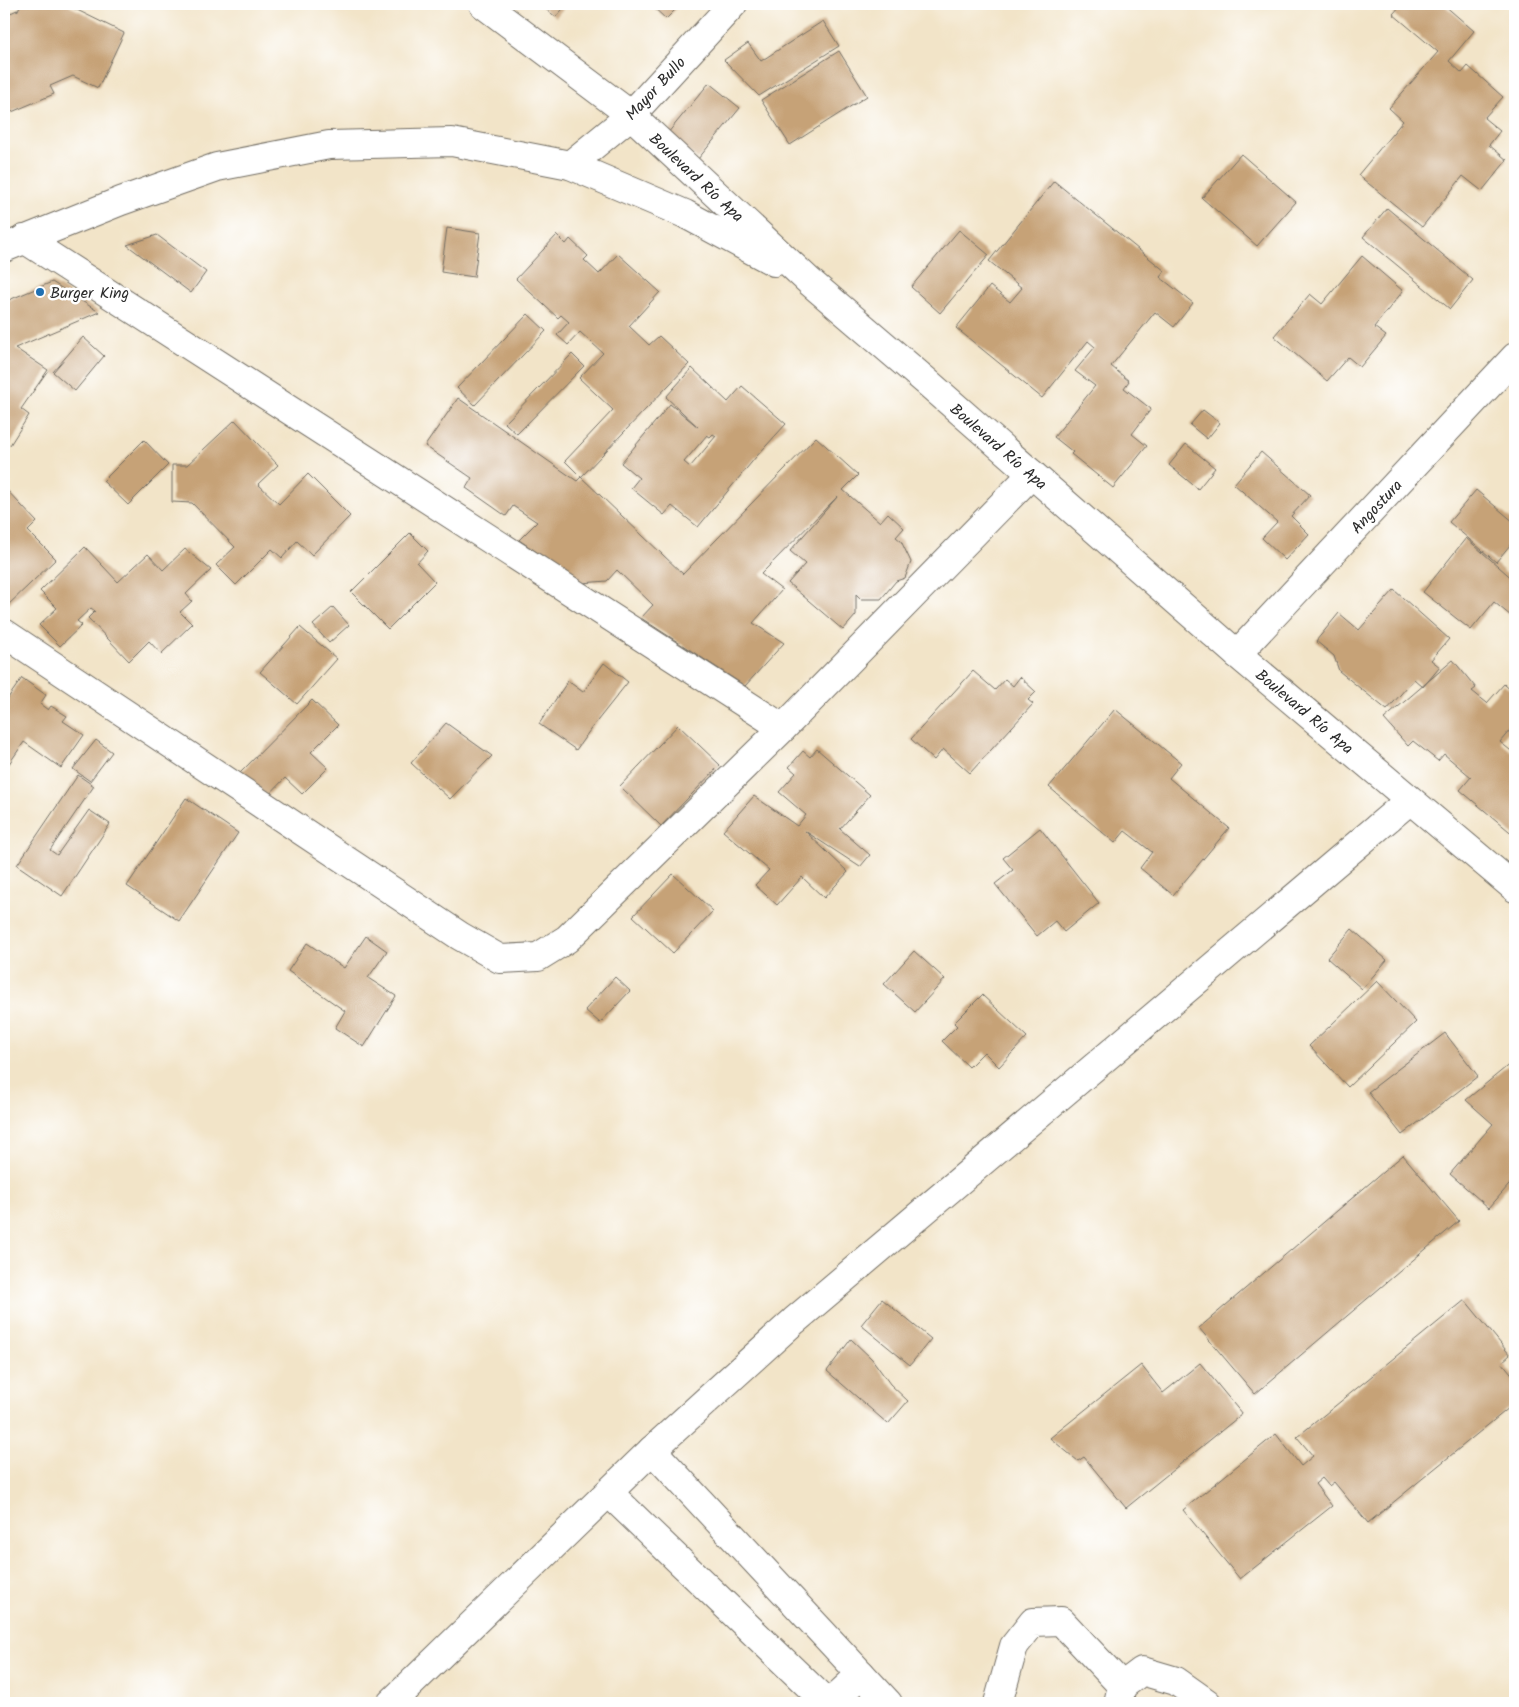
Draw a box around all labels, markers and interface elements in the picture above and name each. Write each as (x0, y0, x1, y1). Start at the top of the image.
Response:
street label: Mayor Bullo (620, 51, 692, 127)
street label: Boulevard Río Apa (643, 127, 749, 229)
place label: Burger King (50, 281, 129, 306)
marker: Burger King (34, 286, 46, 298)
street label: Boulevard Río Apa (944, 398, 1052, 497)
street label: Angostura (1345, 474, 1409, 540)
street label: Boulevard Río Apa (1249, 663, 1359, 761)

